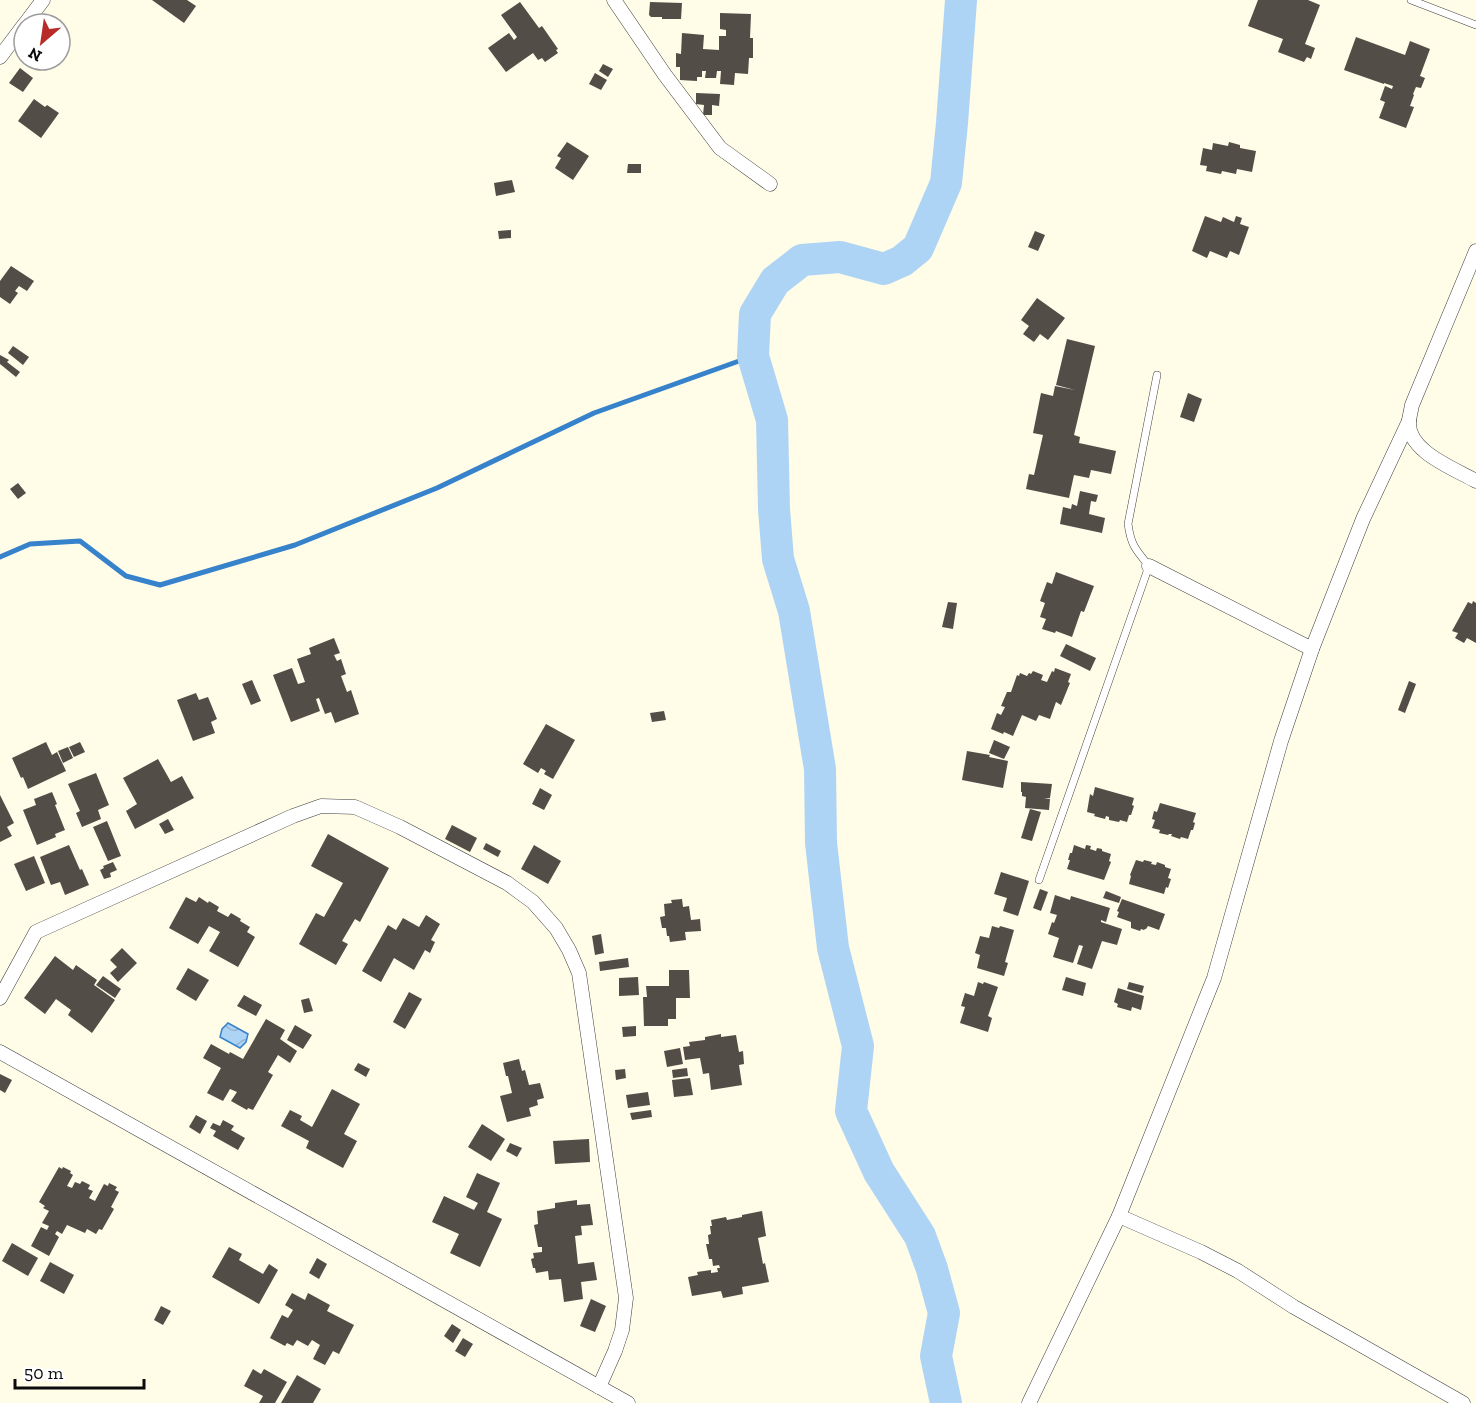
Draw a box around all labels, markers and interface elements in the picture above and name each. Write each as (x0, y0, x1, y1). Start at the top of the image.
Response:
north arrow (12, 12, 72, 72)
text: N (25, 43, 45, 66)
scale bar (15, 1352, 144, 1390)
text: 50 m (24, 1362, 64, 1384)

